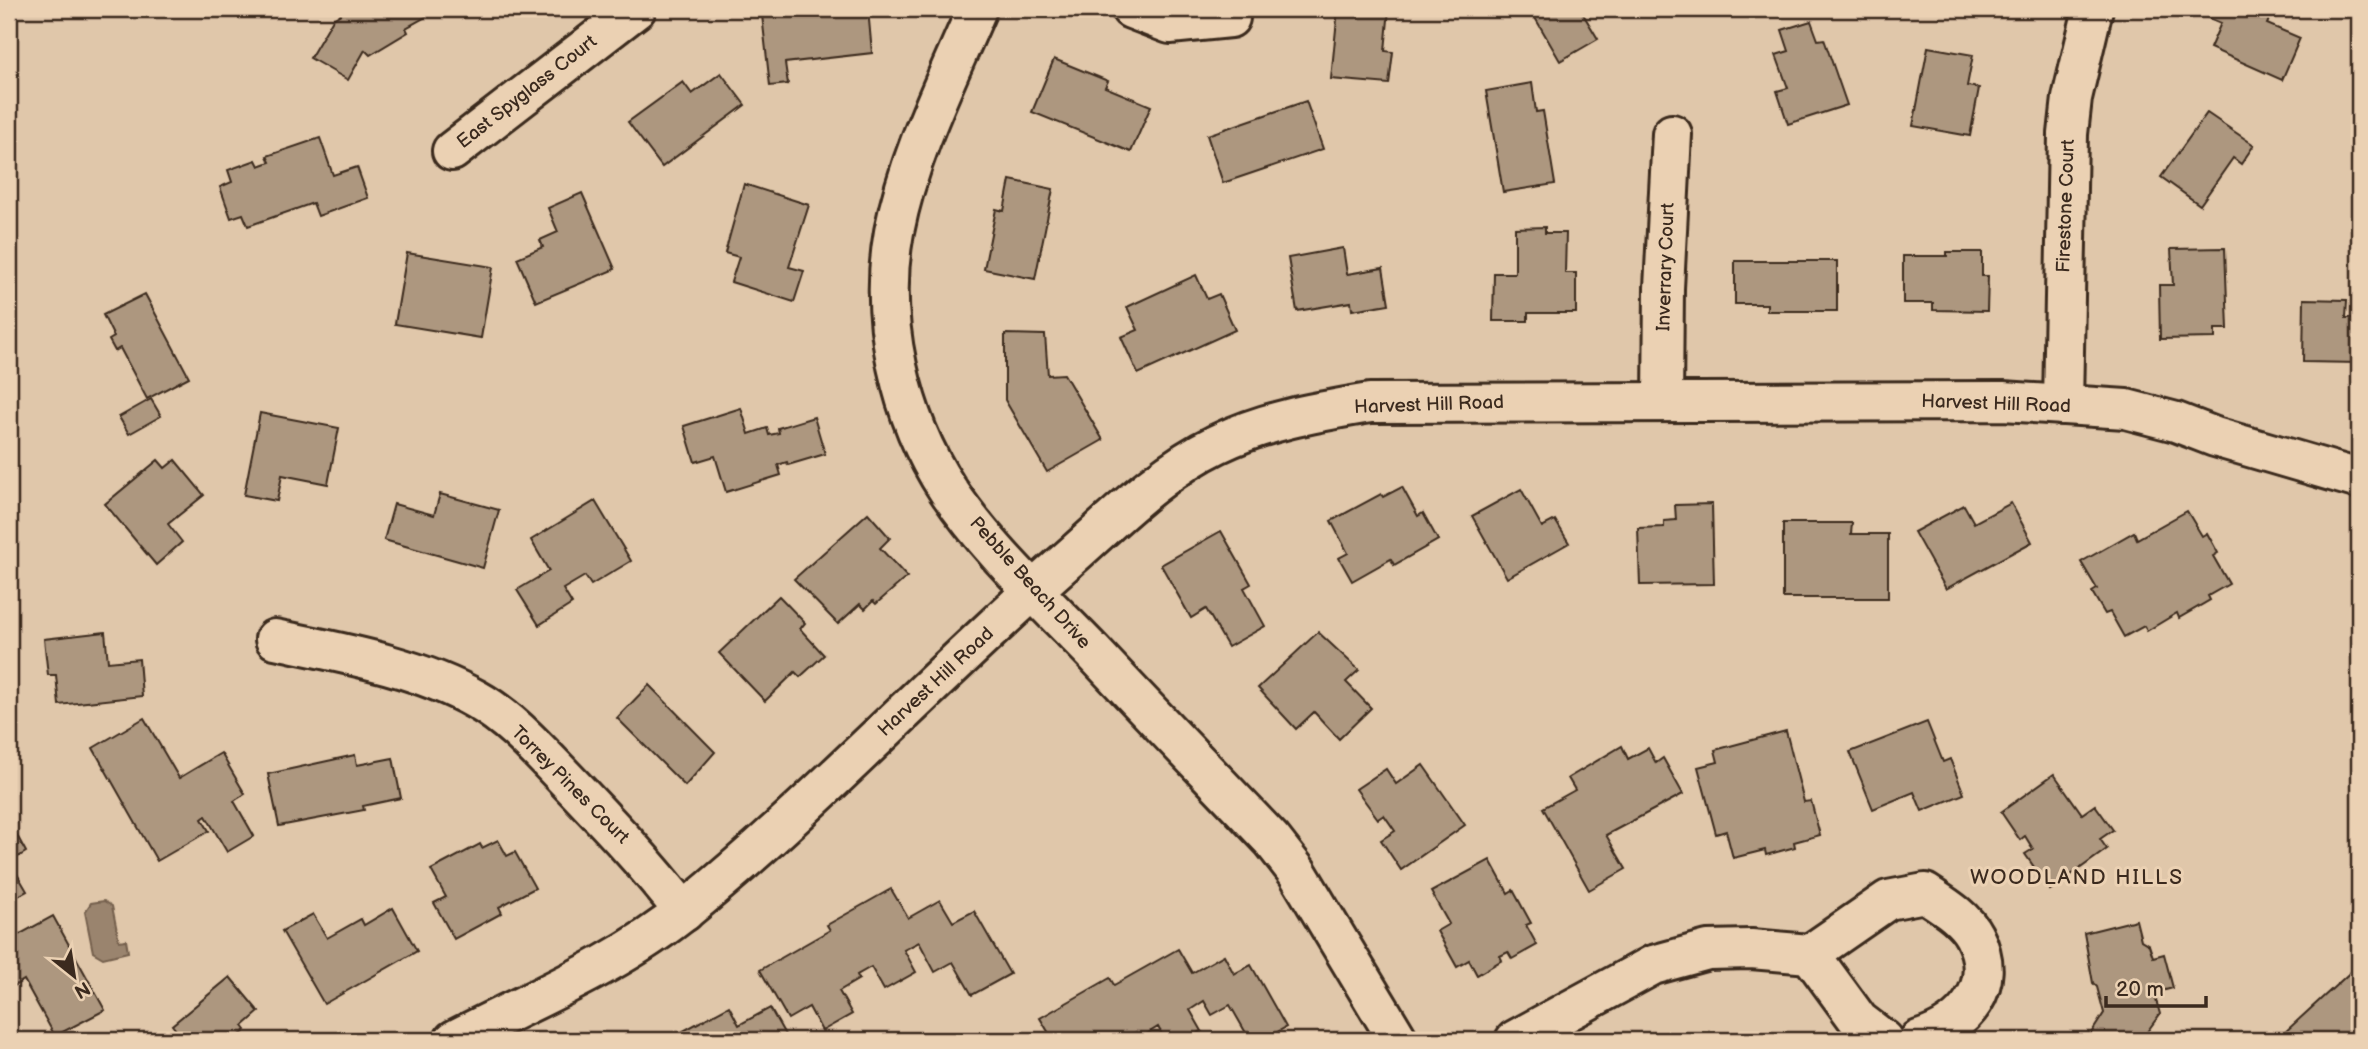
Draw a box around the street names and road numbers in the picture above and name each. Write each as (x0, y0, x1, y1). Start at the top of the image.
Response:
street label: East Spyglass Court (453, 30, 602, 154)
street label: Firestone Court (2052, 139, 2080, 273)
street label: Inverrary Court (1652, 202, 1680, 332)
street label: Harvest Hill Road (1921, 390, 2071, 418)
street label: Harvest Hill Road (1354, 391, 1504, 419)
street label: Pebble Beach Drive (965, 512, 1095, 654)
street label: Harvest Hill Road (873, 622, 999, 742)
street label: Torrey Pines Court (506, 721, 634, 849)

